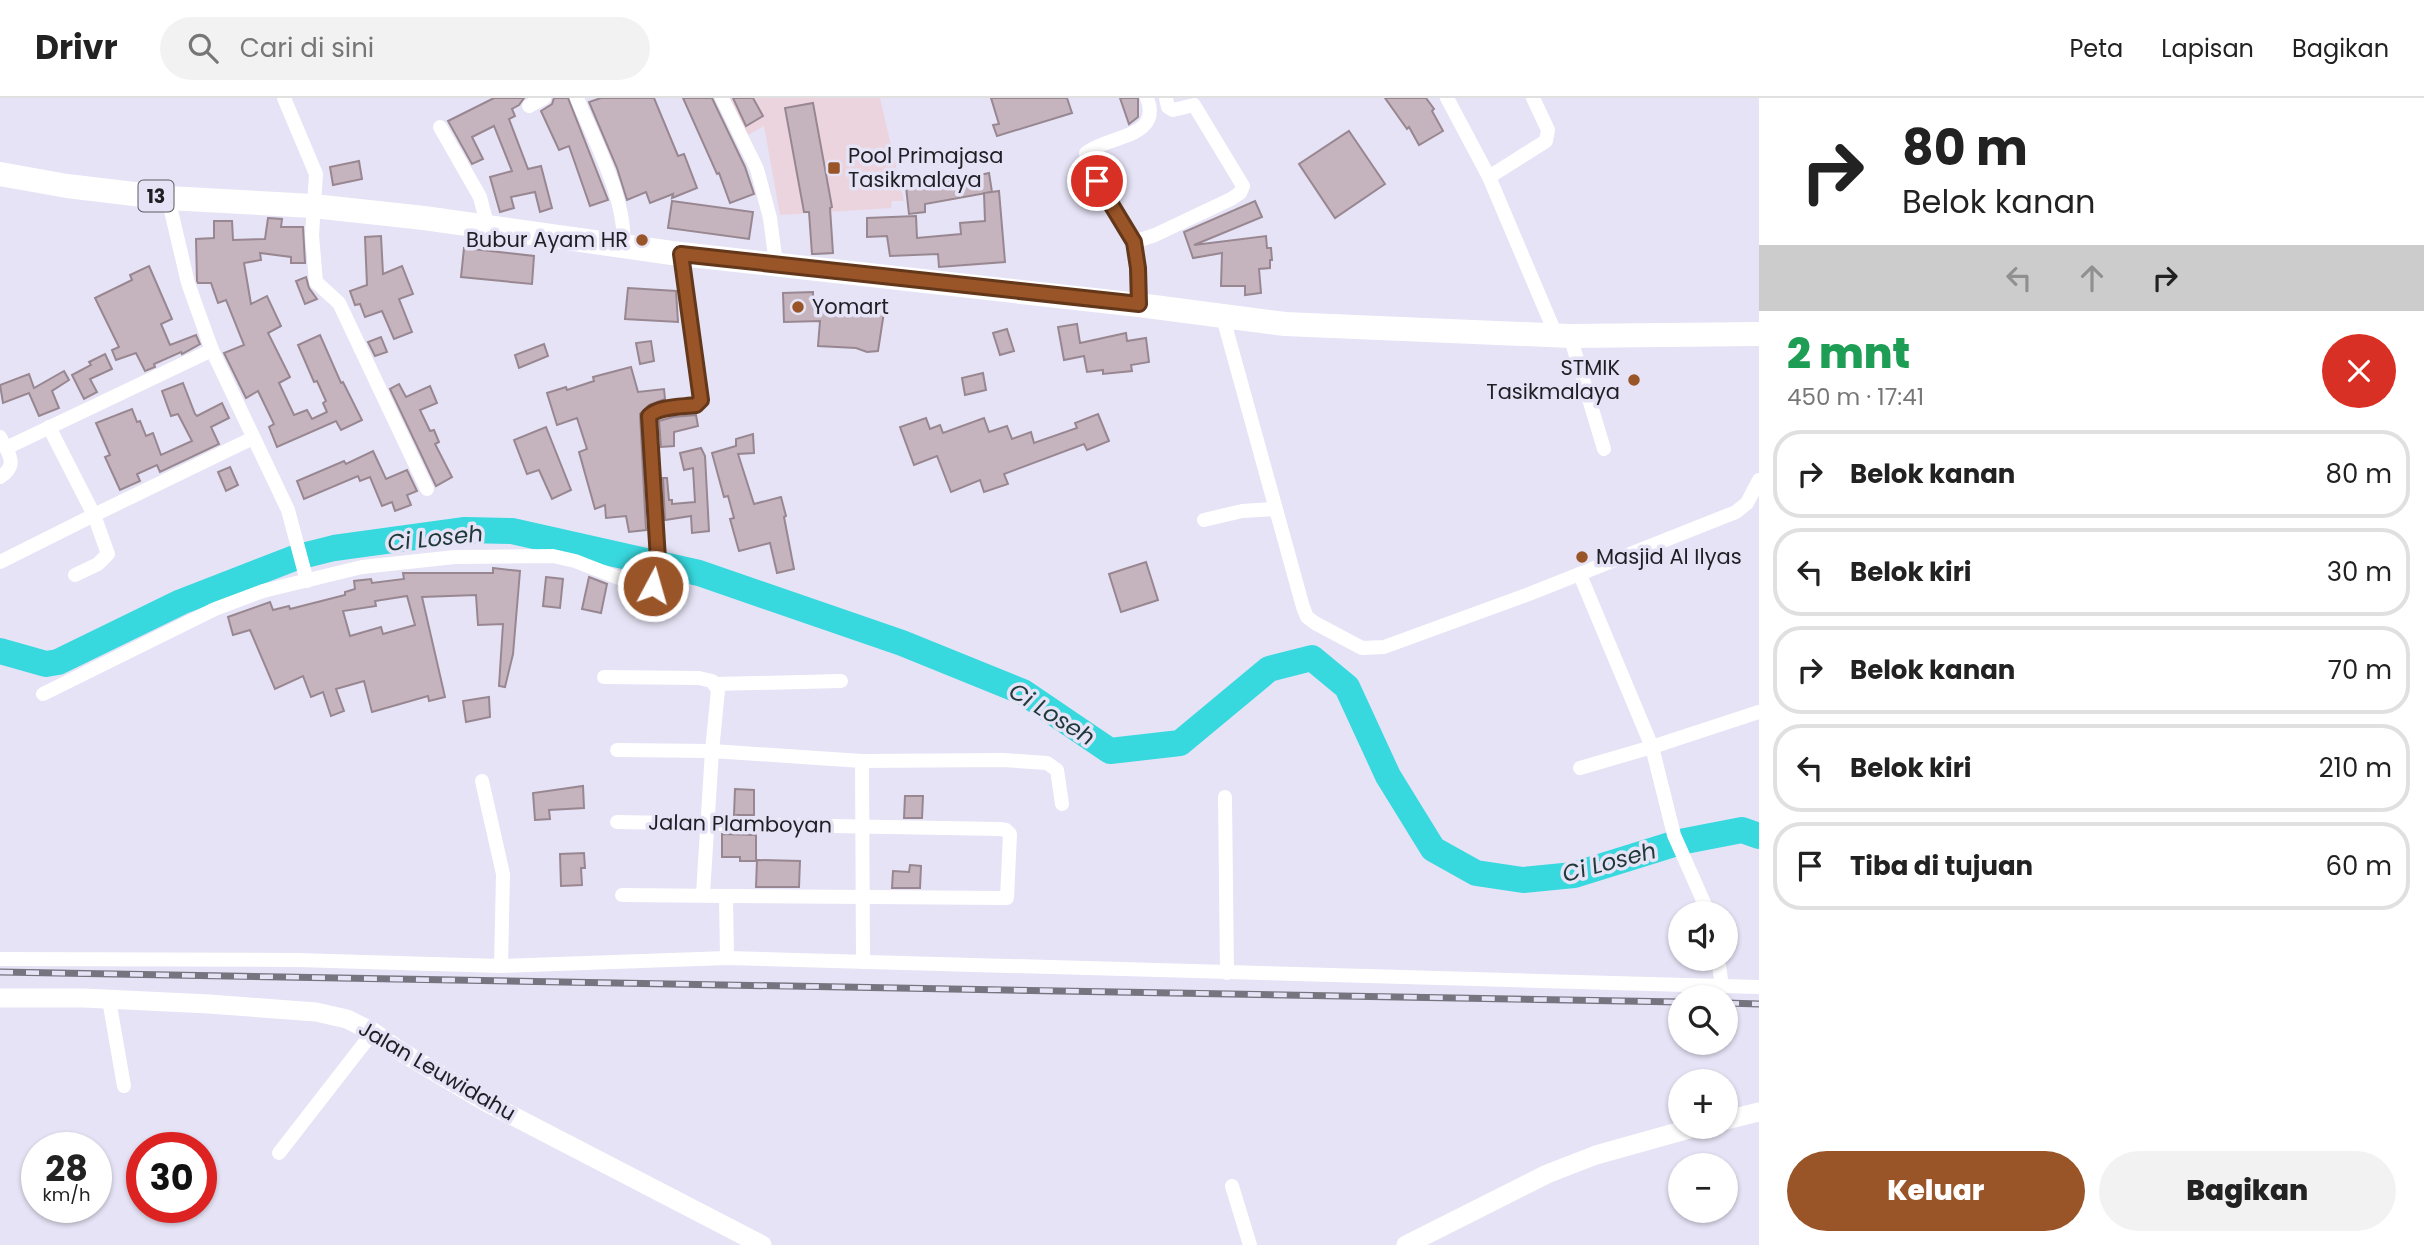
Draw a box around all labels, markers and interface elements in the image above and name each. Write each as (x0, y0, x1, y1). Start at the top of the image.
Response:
search box (160, 17, 650, 80)
text: Drivr (35, 24, 118, 71)
icon: search (184, 29, 222, 67)
text: Cari di sini (240, 30, 374, 66)
text: Peta (2069, 32, 2123, 65)
text: Lapisan (2161, 32, 2254, 65)
text: Bagikan (2292, 32, 2389, 65)
text: 80 m (1902, 114, 2028, 182)
icon: right (1787, 126, 1878, 217)
place label: Pool Primajasa Tasikmalaya (848, 141, 1003, 194)
pin (1067, 151, 1127, 211)
marker: Pool Primajasa Tasikmalaya (826, 160, 842, 176)
icon: arrive (1078, 162, 1116, 200)
text: Belok kanan (1902, 179, 2096, 224)
road number: 13 (138, 180, 174, 212)
place label: Bubur Ayam HR (466, 225, 628, 254)
marker: Bubur Ayam HR (634, 232, 650, 248)
icon: left (2000, 259, 2038, 297)
icon: ahead (2073, 259, 2111, 297)
icon: right (2146, 259, 2184, 297)
place label: Yomart (812, 292, 889, 321)
marker: Yomart (790, 299, 806, 315)
text: 2 mnt (1787, 324, 1910, 383)
button: close (2322, 334, 2396, 408)
place label: STMIK Tasikmalaya (1486, 353, 1620, 406)
marker: STMIK Tasikmalaya (1626, 372, 1642, 388)
text: 450 m · 17:41 (1787, 381, 1924, 413)
icon: right (1791, 455, 1829, 493)
text: Belok kanan (1850, 456, 2015, 492)
text: 80 m (2326, 456, 2392, 492)
water label: Ci Loseh (386, 517, 484, 559)
place label: Masjid Al Ilyas (1596, 542, 1742, 571)
position arrow (616, 549, 690, 623)
marker: Masjid Al Ilyas (1574, 549, 1590, 565)
icon: left (1791, 553, 1829, 591)
text: Belok kiri (1850, 554, 1972, 590)
text: 30 m (2327, 554, 2392, 590)
icon: right (1791, 651, 1829, 689)
text: Belok kanan (1850, 652, 2015, 688)
text: 70 m (2328, 652, 2392, 688)
water label: Ci Loseh (1003, 675, 1101, 753)
icon: left (1791, 749, 1829, 787)
text: Belok kiri (1850, 750, 1972, 786)
text: 210 m (2319, 750, 2392, 786)
street label: Jalan Plamboyan (648, 807, 832, 840)
water label: Ci Loseh (1559, 834, 1659, 890)
icon: arrive (1791, 847, 1829, 885)
text: Tiba di tujuan (1850, 848, 2033, 884)
text: 60 m (2325, 848, 2392, 884)
map controls (1668, 901, 1738, 1223)
button: sound (1668, 901, 1738, 971)
button: search (1668, 985, 1738, 1055)
street label: Jalan Leuwidahu (353, 1014, 521, 1127)
button: + (1668, 1069, 1738, 1139)
speed limit sign: 30 (126, 1132, 217, 1223)
text: 28 (45, 1144, 88, 1193)
button: Keluar (1787, 1151, 2085, 1231)
button: Bagikan (2099, 1151, 2396, 1231)
button: − (1668, 1153, 1738, 1223)
text: km/h (43, 1182, 90, 1207)

